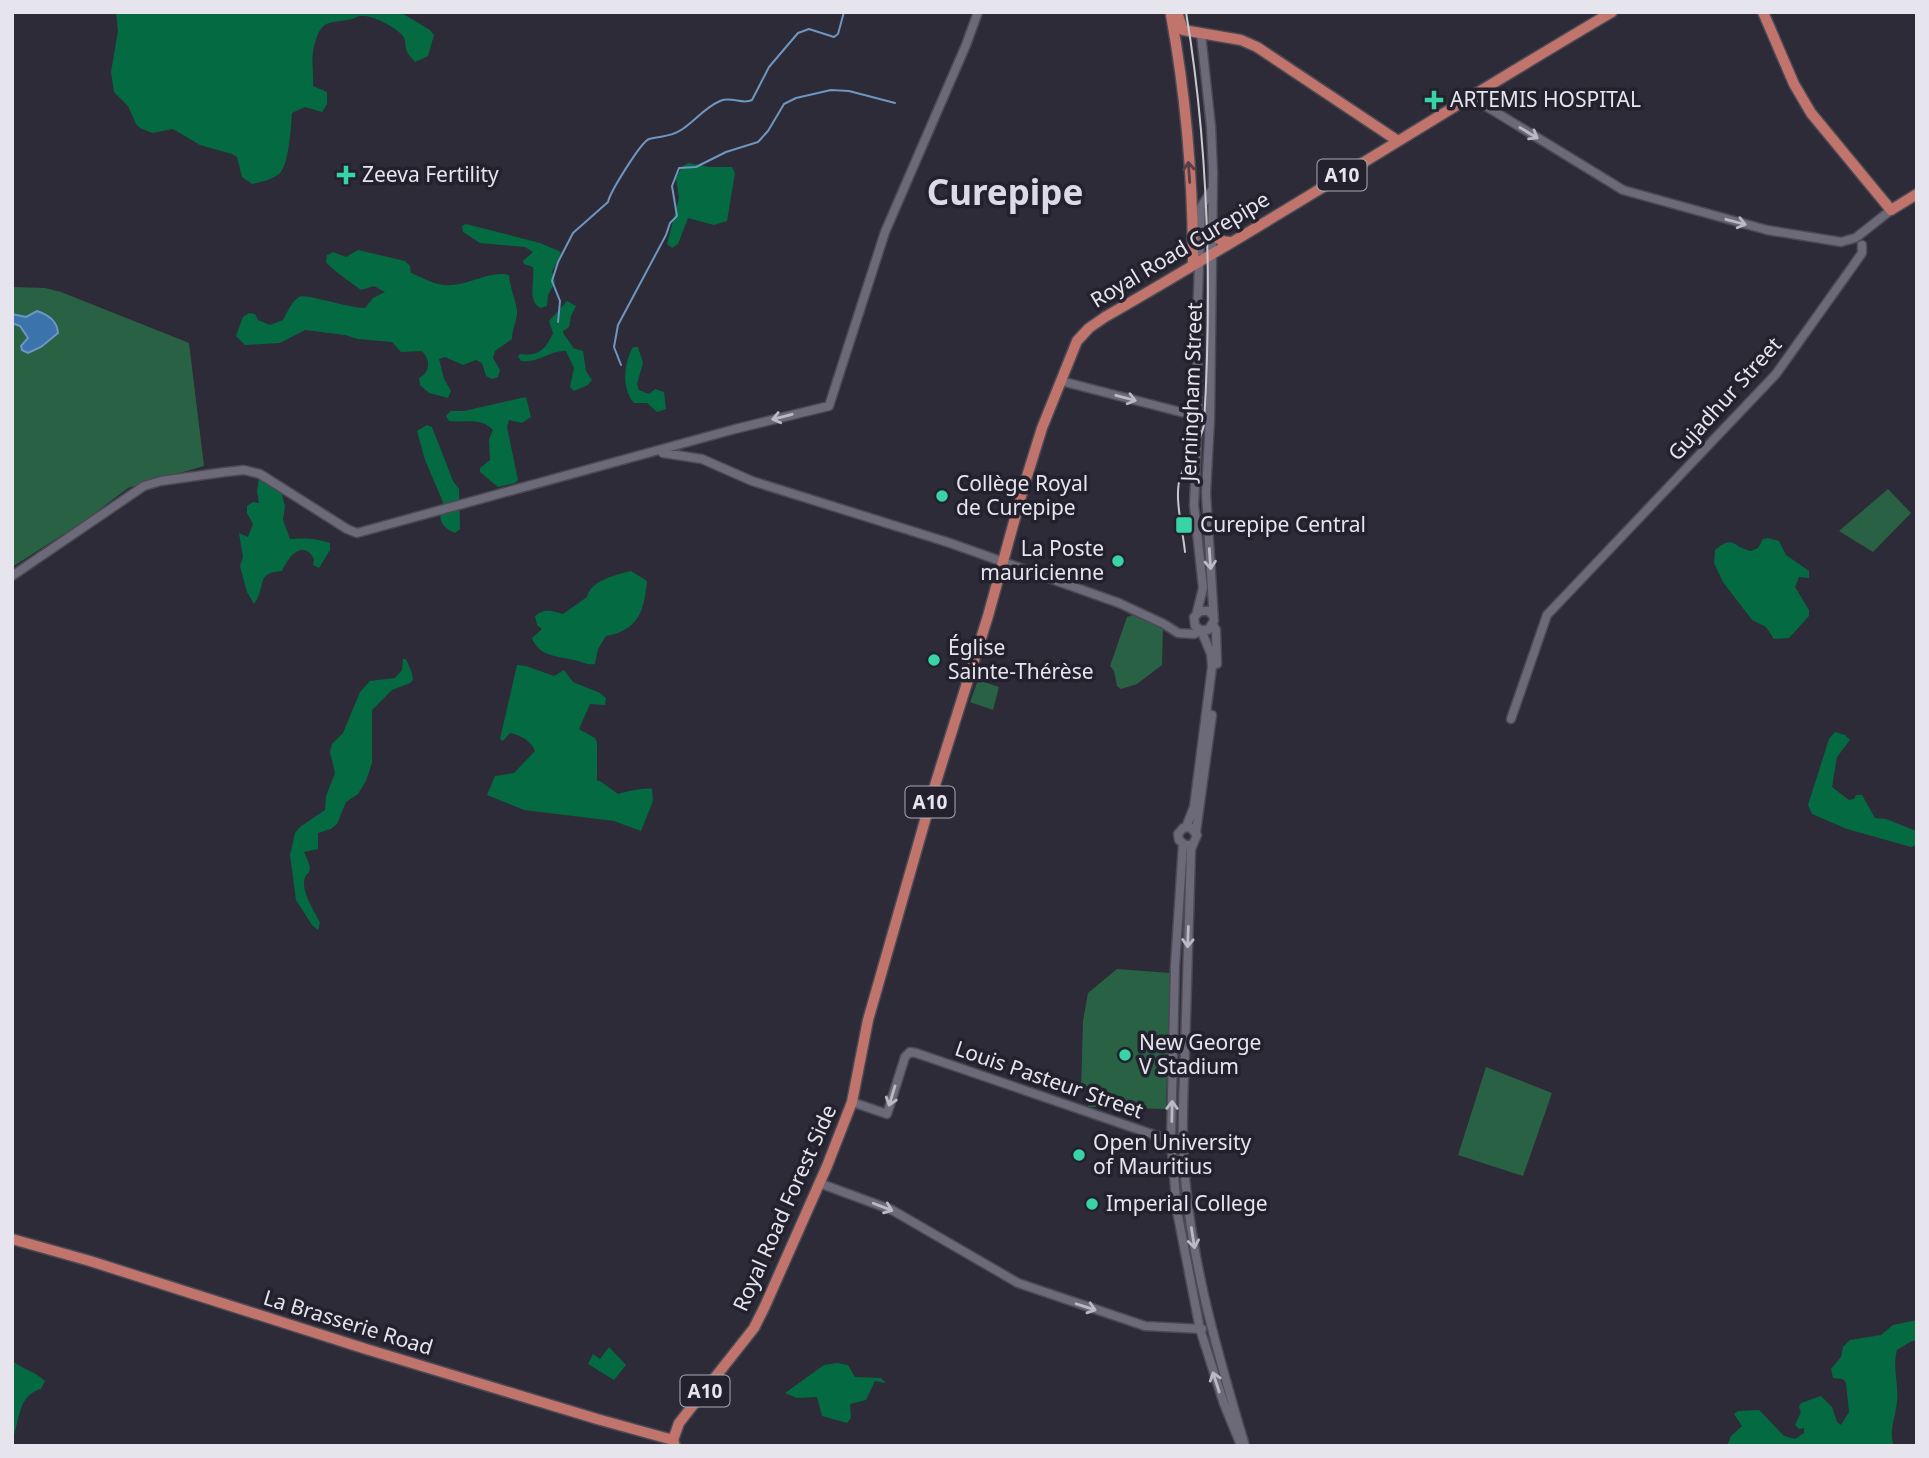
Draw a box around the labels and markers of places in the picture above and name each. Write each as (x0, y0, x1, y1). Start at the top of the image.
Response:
place label: ARTEMIS HOSPITAL (1450, 85, 1641, 113)
marker: ARTEMIS HOSPITAL (1424, 90, 1444, 110)
place label: Zeeva Fertility (362, 160, 499, 188)
marker: Zeeva Fertility (336, 165, 356, 185)
place label: Collège Royal de Curepipe (956, 469, 1088, 521)
marker: Collège Royal de Curepipe (934, 488, 950, 504)
place label: Curepipe Central (1200, 510, 1366, 538)
marker: Curepipe Central (1174, 515, 1194, 535)
place label: La Poste mauricienne (980, 534, 1104, 586)
marker: La Poste mauricienne (1110, 553, 1126, 569)
place label: Église Sainte-Thérèse (948, 633, 1094, 685)
marker: Église Sainte-Thérèse (926, 652, 942, 668)
place label: New George V Stadium (1139, 1028, 1261, 1080)
marker: New George V Stadium (1117, 1047, 1133, 1063)
place label: Open University of Mauritius (1093, 1128, 1252, 1180)
marker: Open University of Mauritius (1071, 1147, 1087, 1163)
place label: Imperial College (1106, 1189, 1268, 1217)
marker: Imperial College (1084, 1196, 1100, 1212)

